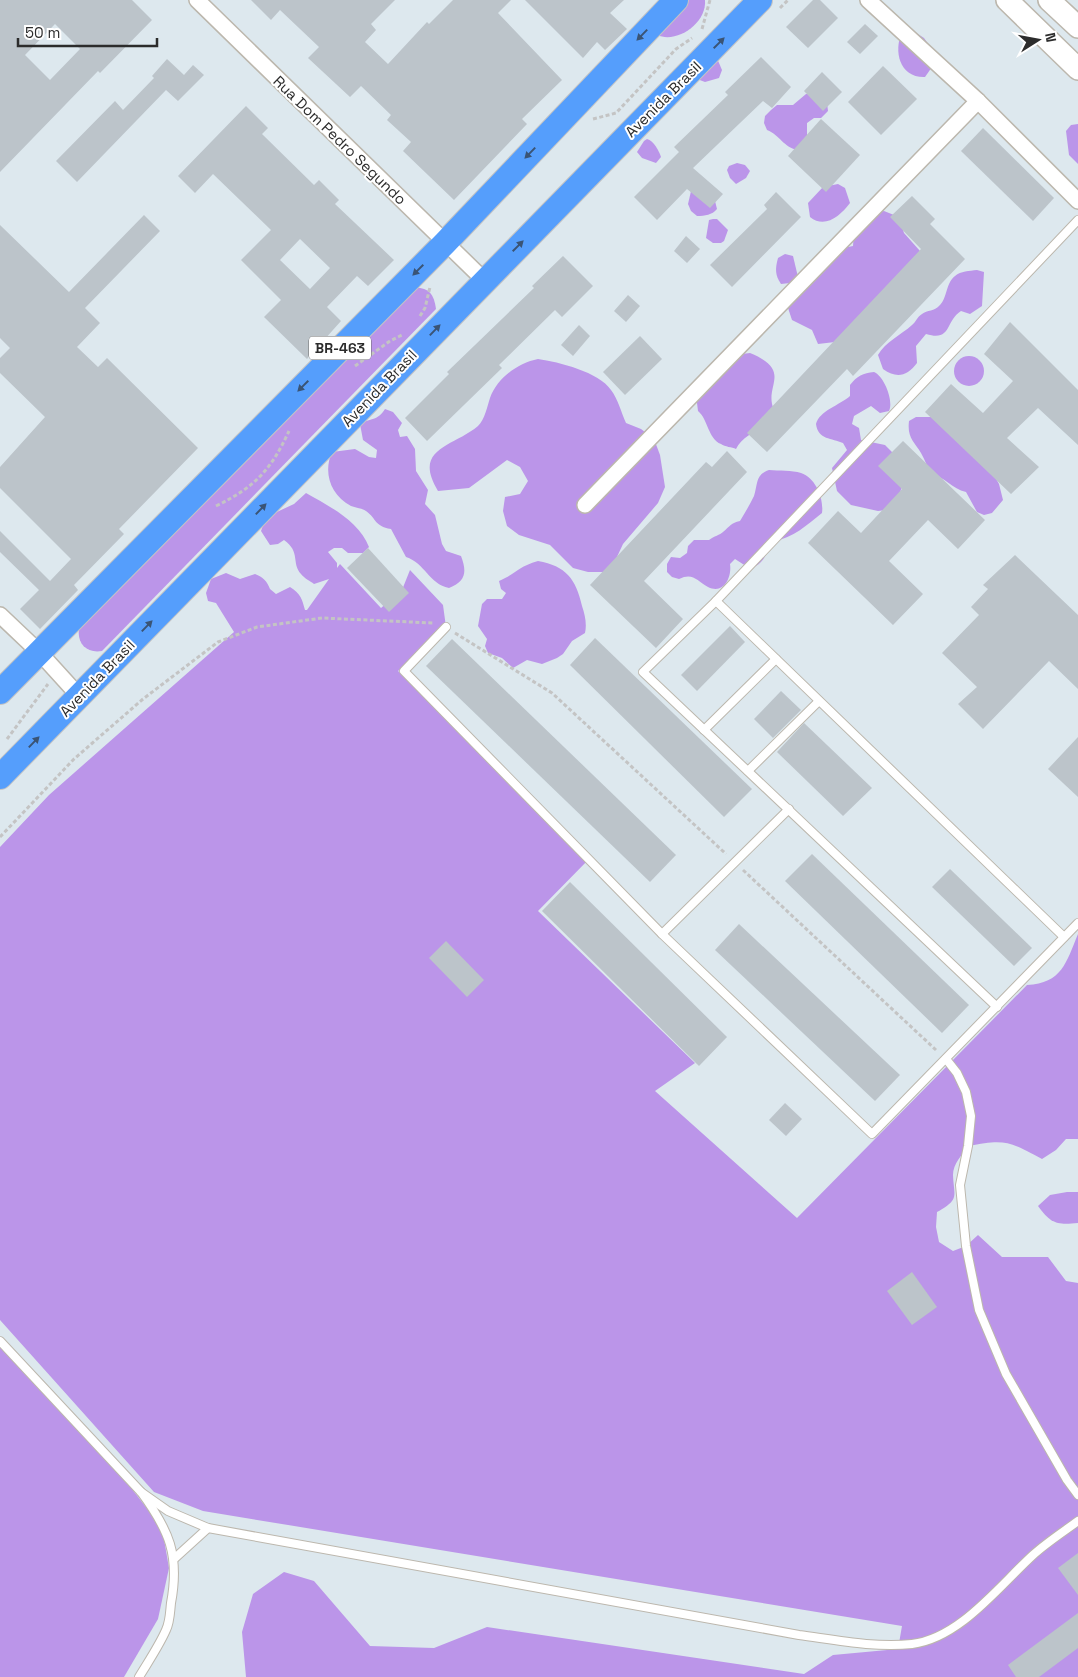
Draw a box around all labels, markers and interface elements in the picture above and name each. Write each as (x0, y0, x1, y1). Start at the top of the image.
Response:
scale bar (18, 15, 156, 47)
north arrow (1013, 15, 1063, 65)
text: 50 m (25, 23, 60, 42)
one-way arrow (636, 29, 648, 41)
text: N (1041, 31, 1060, 44)
one-way arrow (712, 37, 724, 49)
street label: Avenida Brasil (621, 57, 705, 141)
street label: Rua Dom Pedro Segundo (269, 71, 411, 209)
one-way arrow (524, 147, 536, 159)
one-way arrow (512, 240, 524, 252)
one-way arrow (412, 264, 424, 276)
one-way arrow (429, 324, 441, 336)
road number: BR-463 (309, 336, 371, 359)
street label: Avenida Brasil (337, 345, 421, 431)
one-way arrow (297, 379, 309, 391)
one-way arrow (255, 503, 267, 515)
one-way arrow (141, 620, 153, 632)
street label: Avenida Brasil (55, 635, 139, 721)
one-way arrow (28, 736, 40, 748)

